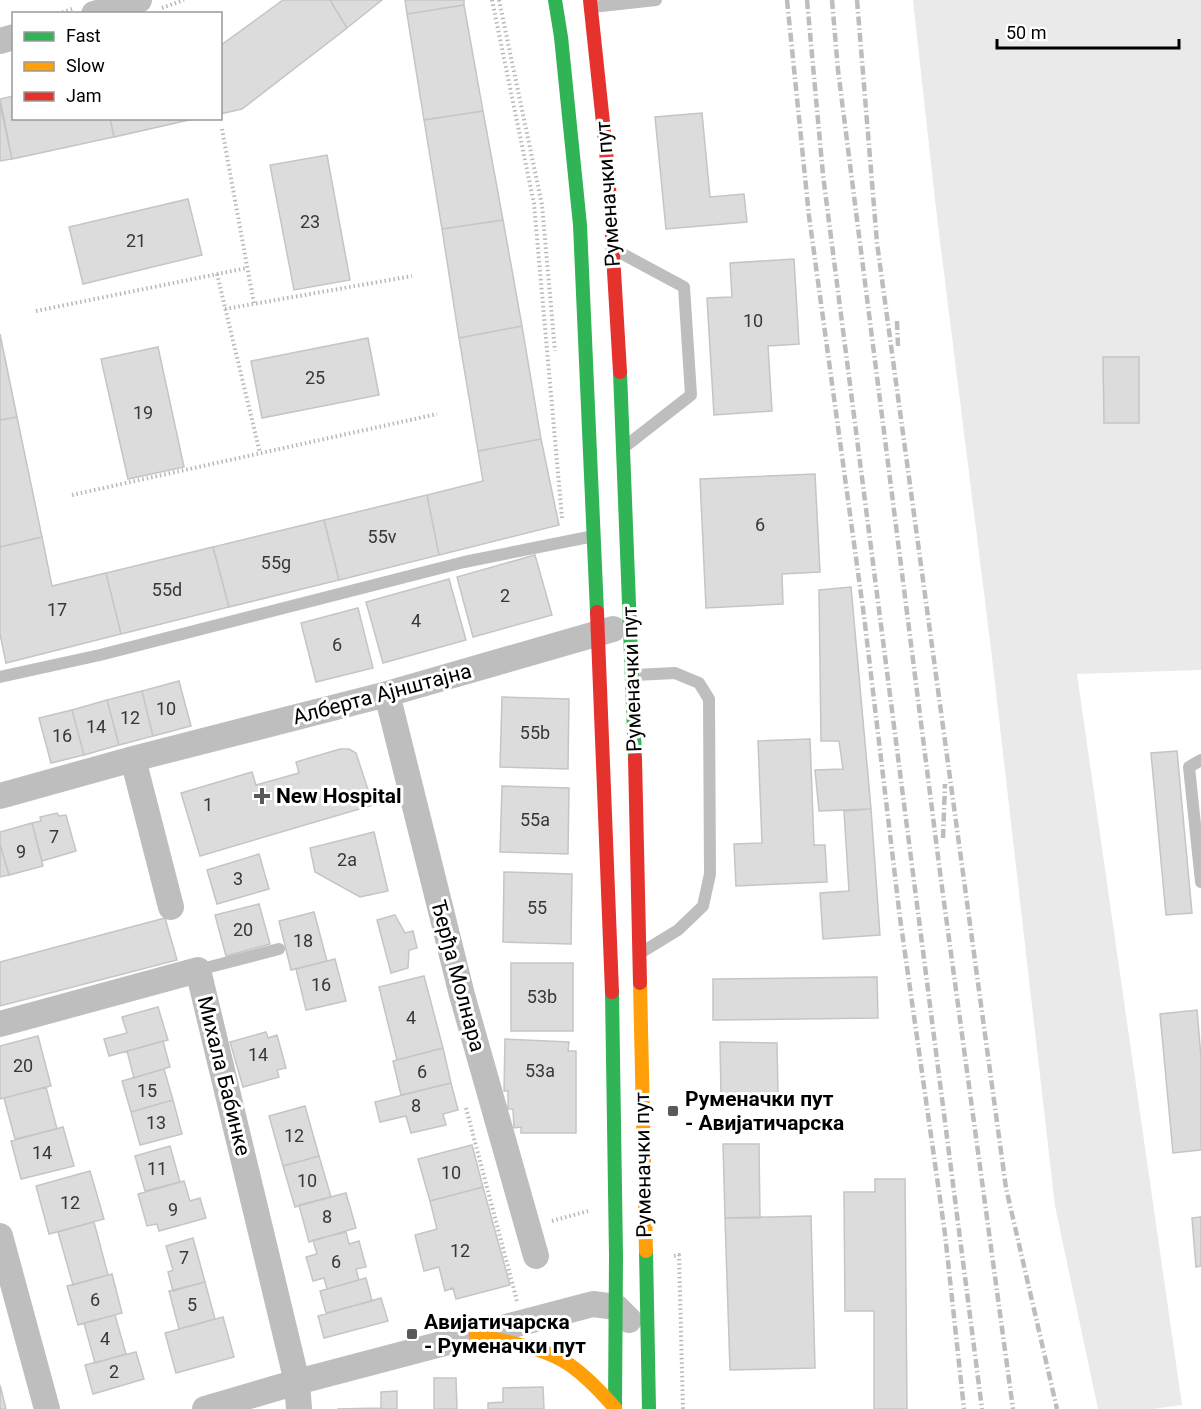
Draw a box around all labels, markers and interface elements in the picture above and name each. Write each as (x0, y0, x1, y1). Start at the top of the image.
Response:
legend (12, 12, 222, 120)
scale bar (997, 12, 1178, 50)
text: 50 m (1006, 22, 1046, 43)
text: Fast (66, 25, 101, 46)
text: Slow (66, 55, 105, 76)
text: Jam (66, 85, 102, 106)
street label: Руменачки пут (591, 120, 625, 268)
house number: 23 (300, 211, 320, 232)
house number: 21 (126, 230, 146, 251)
house number: 10 (743, 310, 763, 331)
house number: 25 (305, 367, 325, 388)
house number: 19 (133, 402, 153, 423)
house number: 6 (755, 514, 765, 535)
house number: 55v (368, 526, 397, 547)
house number: 55g (261, 552, 291, 573)
house number: 55d (152, 579, 182, 600)
house number: 2 (500, 585, 510, 606)
house number: 17 (47, 599, 67, 620)
street label: Руменачки пут (617, 606, 647, 752)
house number: 4 (411, 610, 421, 631)
house number: 6 (332, 634, 342, 655)
street label: Алберта Ајнштајна (290, 659, 474, 729)
house number: 10 (156, 698, 176, 719)
house number: 12 (120, 707, 140, 728)
house number: 14 (86, 716, 106, 737)
house number: 55b (520, 722, 550, 743)
house number: 16 (52, 725, 72, 746)
place label: New Hospital (276, 784, 402, 808)
marker: New Hospital (253, 787, 271, 805)
house number: 1 (203, 794, 213, 815)
house number: 55a (520, 809, 550, 830)
house number: 7 (49, 826, 59, 847)
house number: 9 (16, 841, 26, 862)
house number: 2a (337, 849, 357, 870)
house number: 3 (233, 868, 243, 889)
house number: 55 (527, 897, 547, 918)
street label: Ђерђа Молнара (426, 898, 490, 1054)
house number: 20 (233, 919, 253, 940)
house number: 18 (293, 930, 313, 951)
house number: 16 (311, 974, 331, 995)
house number: 53b (527, 986, 557, 1007)
street label: Михала Бабинке (193, 994, 255, 1158)
house number: 4 (406, 1007, 416, 1028)
house number: 14 (248, 1044, 268, 1065)
house number: 20 (13, 1055, 33, 1076)
house number: 53a (525, 1060, 555, 1081)
house number: 6 (417, 1061, 427, 1082)
house number: 15 (137, 1080, 157, 1101)
place label: Руменачки пут - Авијатичарска (685, 1087, 844, 1135)
street label: Руменачки пут (630, 1092, 656, 1238)
house number: 8 (411, 1095, 421, 1116)
marker: Руменачки пут - Авијатичарска (666, 1104, 680, 1118)
house number: 13 (146, 1112, 166, 1133)
house number: 12 (284, 1125, 304, 1146)
house number: 14 (32, 1142, 52, 1163)
house number: 11 (147, 1158, 167, 1179)
house number: 10 (441, 1162, 461, 1183)
house number: 10 (297, 1170, 317, 1191)
house number: 12 (60, 1192, 80, 1213)
house number: 9 (168, 1199, 178, 1220)
house number: 8 (322, 1206, 332, 1227)
house number: 12 (450, 1240, 470, 1261)
house number: 7 (179, 1247, 189, 1268)
house number: 6 (331, 1251, 341, 1272)
house number: 6 (90, 1289, 100, 1310)
house number: 5 (187, 1294, 197, 1315)
place label: Авијатичарска - Руменачки пут (424, 1310, 586, 1358)
marker: Авијатичарска - Руменачки пут (405, 1327, 419, 1341)
house number: 4 (100, 1328, 110, 1349)
house number: 2 (109, 1361, 119, 1382)

